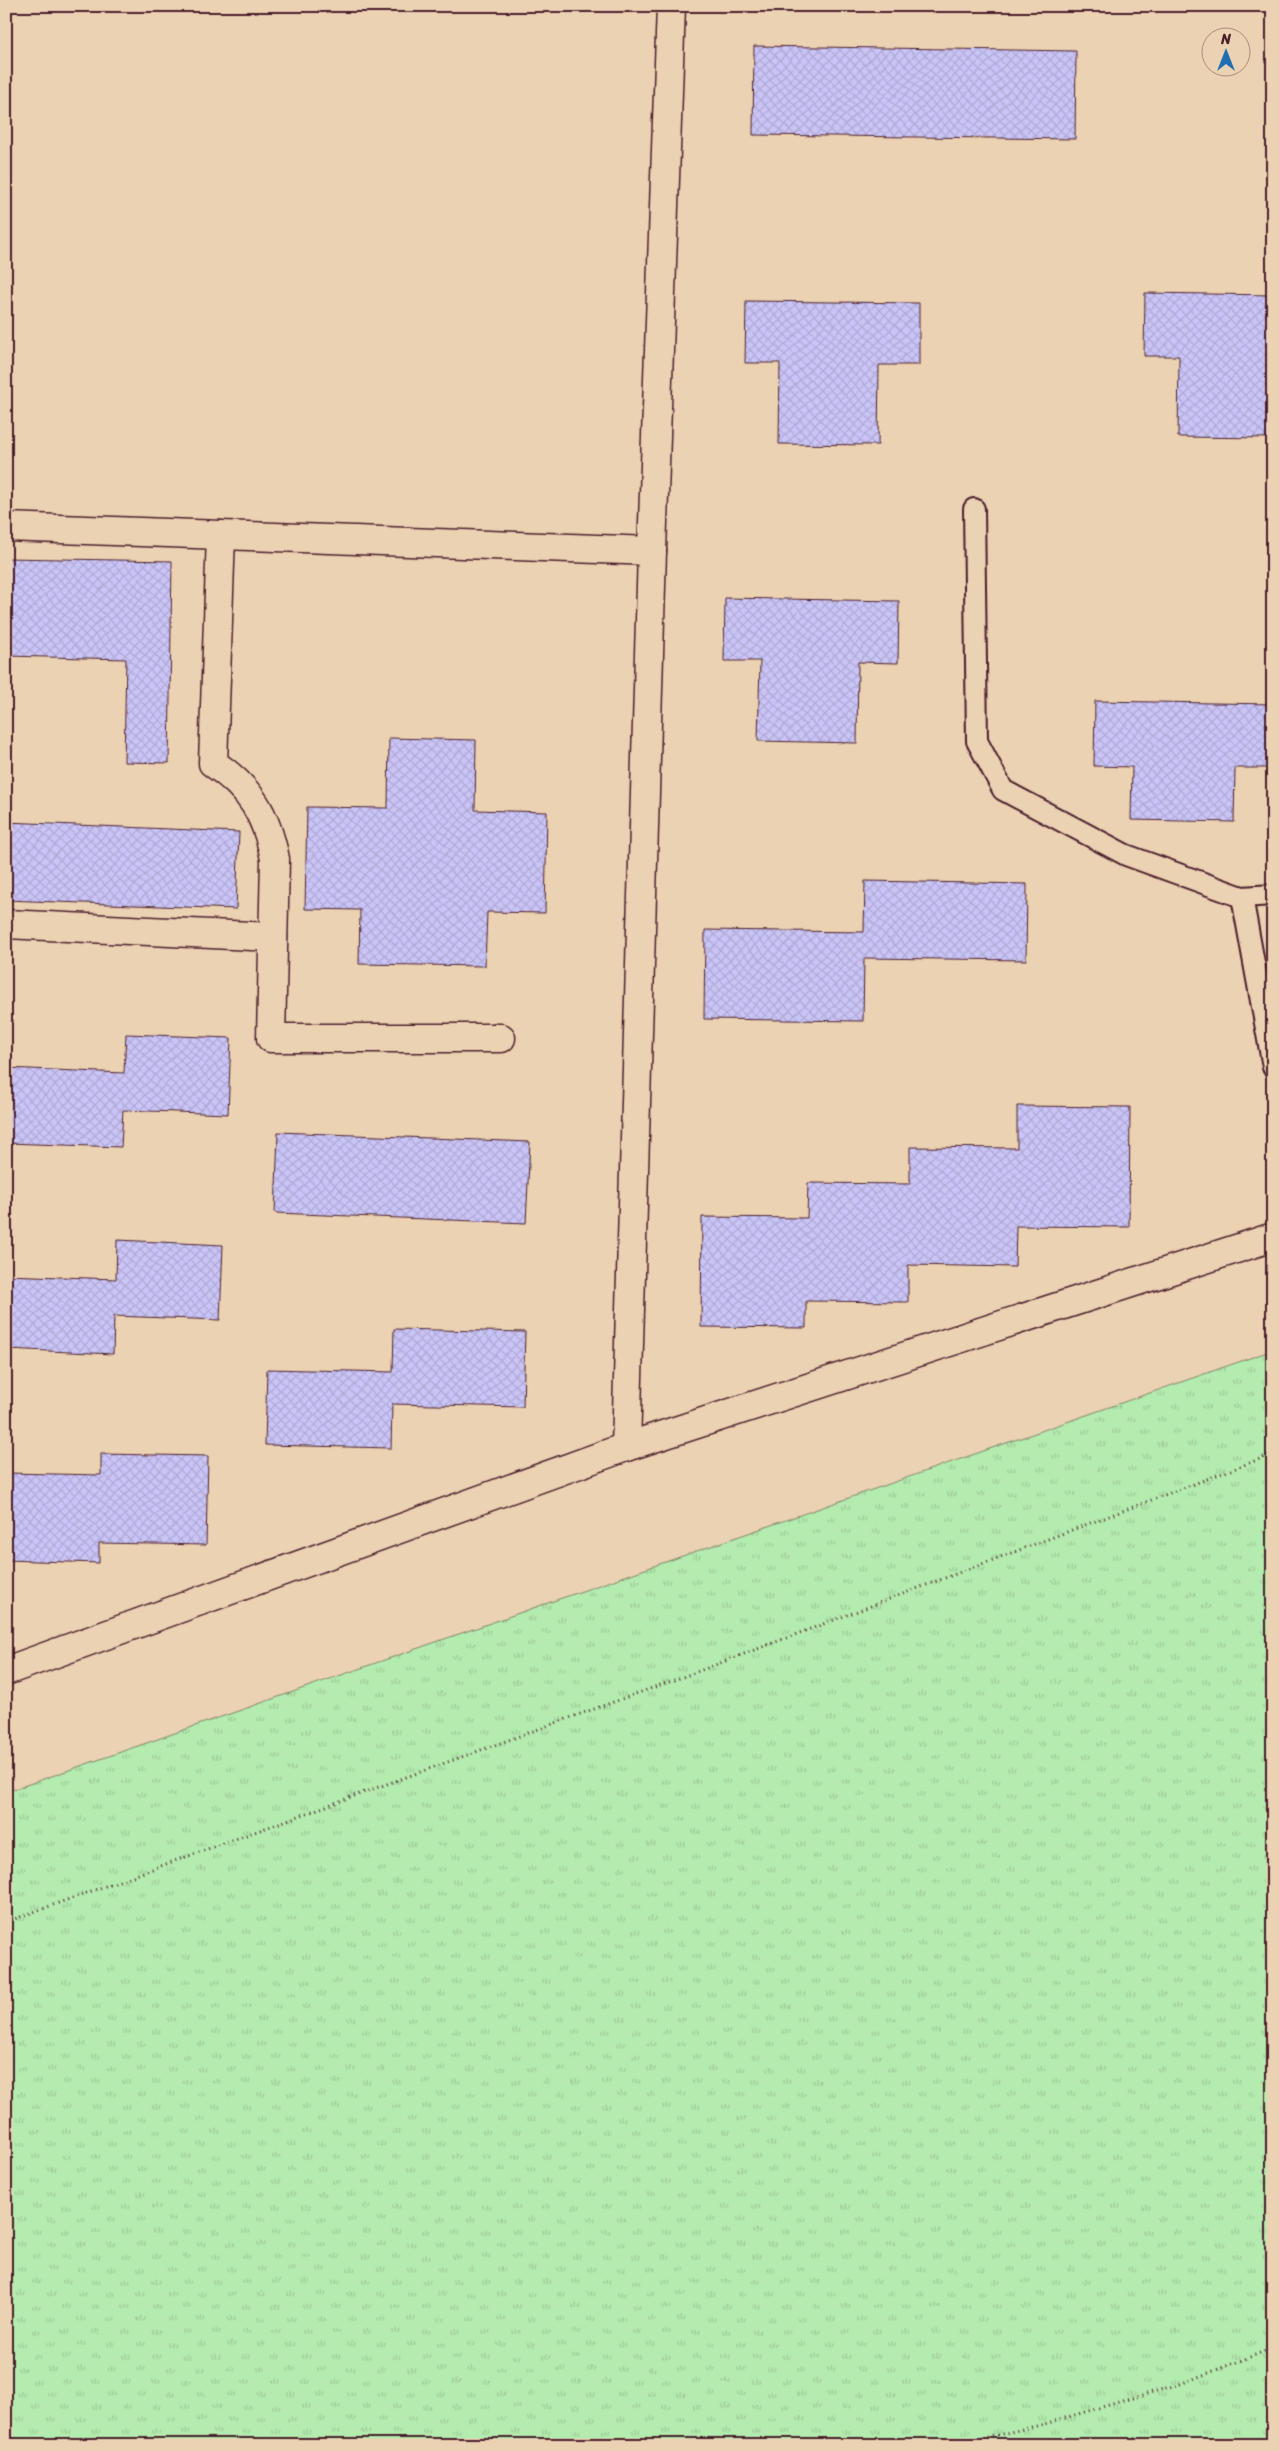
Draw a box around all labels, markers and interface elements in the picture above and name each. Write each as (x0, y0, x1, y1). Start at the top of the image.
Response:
text: N (1220, 27, 1231, 52)
north arrow (1202, 28, 1252, 78)

